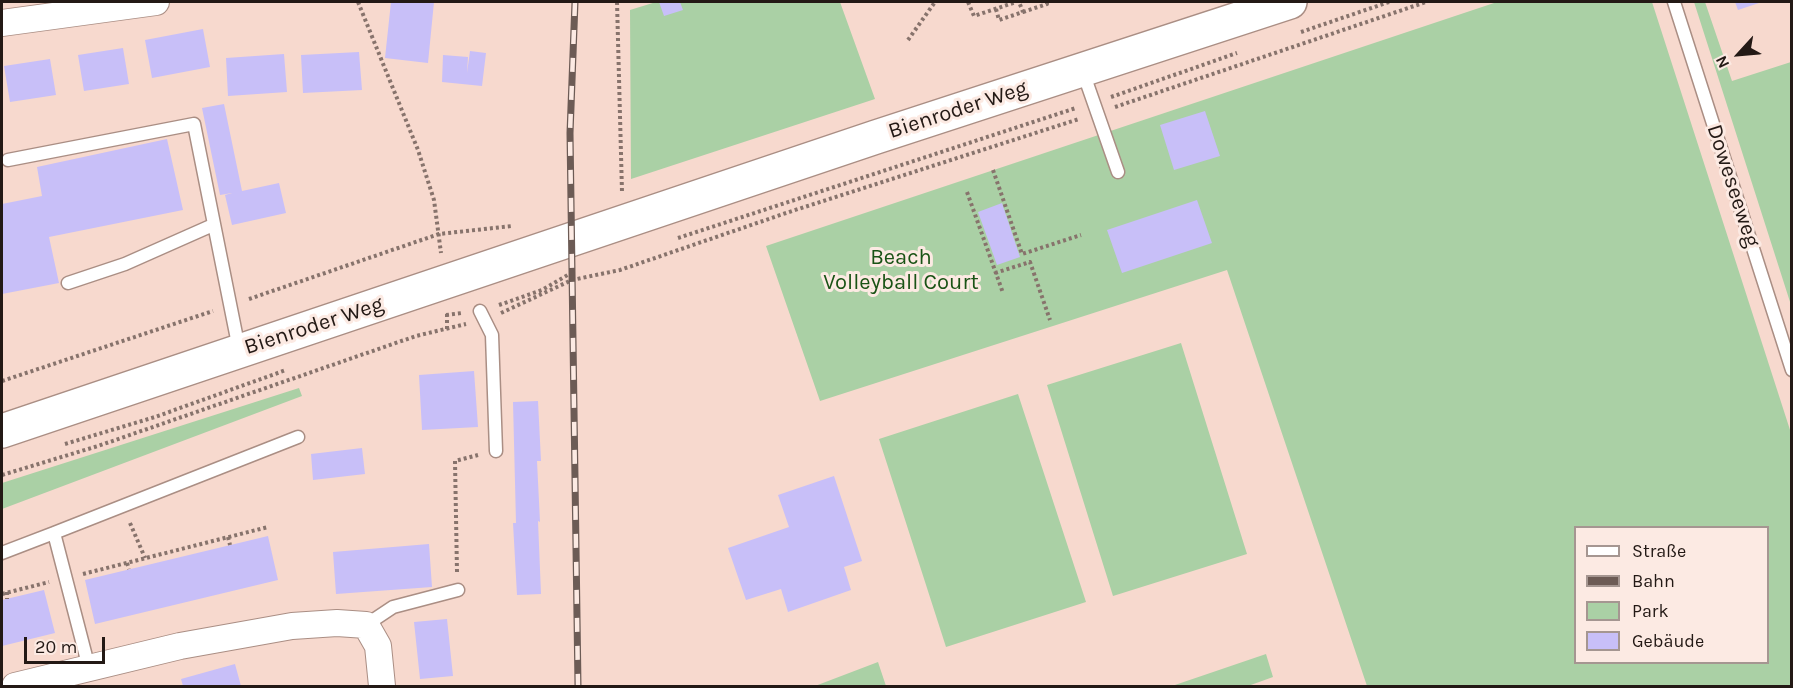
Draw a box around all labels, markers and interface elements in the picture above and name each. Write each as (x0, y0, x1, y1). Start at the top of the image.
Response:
north arrow (1709, 24, 1769, 84)
text: N (1711, 53, 1733, 71)
street label: Bienroder Weg (885, 75, 1031, 145)
street label: Doweseeweg (1701, 121, 1765, 251)
park label: Beach Volleyball Court (823, 245, 979, 296)
street label: Bienroder Weg (241, 291, 387, 361)
legend (1574, 526, 1769, 664)
text: Straße (1632, 540, 1686, 562)
text: Bahn (1632, 570, 1675, 592)
text: Park (1632, 600, 1669, 622)
scale bar (27, 625, 108, 663)
text: Gebäude (1632, 630, 1704, 652)
text: 20 m (35, 636, 77, 658)

